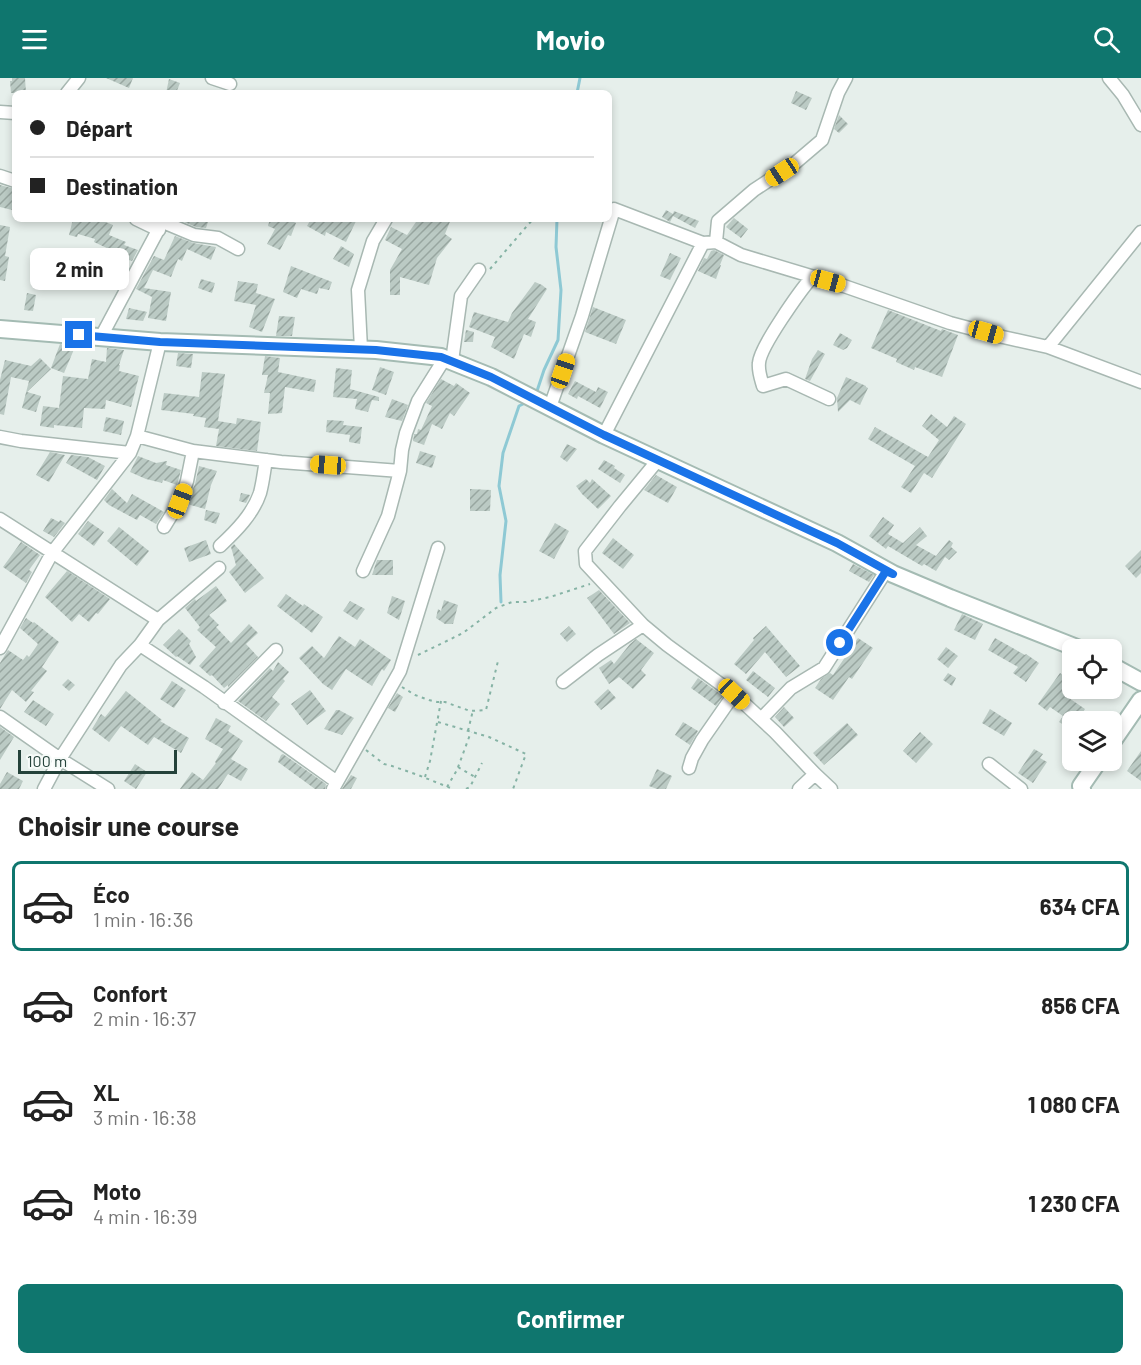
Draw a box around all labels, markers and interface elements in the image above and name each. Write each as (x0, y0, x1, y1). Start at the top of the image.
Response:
icon: menu (18, 23, 51, 56)
text: Movio (536, 23, 605, 55)
icon: search (1090, 23, 1123, 56)
text: Départ (66, 115, 133, 141)
car (762, 155, 802, 189)
text: Destination (66, 173, 178, 199)
callout: 2 min (29, 248, 128, 290)
text: 2 min (56, 257, 103, 281)
car (808, 268, 848, 294)
car (966, 318, 1006, 346)
route end (65, 321, 92, 348)
car (549, 351, 577, 391)
car (309, 455, 347, 475)
car (165, 481, 195, 521)
route start (826, 629, 853, 656)
map controls (1062, 639, 1122, 771)
button: locate (1062, 639, 1122, 699)
car (715, 675, 753, 713)
button: layers (1062, 711, 1122, 771)
scale bar (18, 747, 177, 774)
text: 100 m (27, 751, 67, 770)
text: Choisir une course (18, 809, 239, 841)
icon: car (21, 879, 75, 933)
text: Éco (93, 881, 130, 907)
text: 634 CFA (1040, 893, 1120, 919)
text: 1 min · 16:36 (93, 907, 193, 931)
icon: car (21, 978, 75, 1032)
text: Confort (93, 980, 168, 1006)
text: 856 CFA (1041, 992, 1120, 1018)
text: 2 min · 16:37 (93, 1006, 196, 1030)
icon: car (21, 1077, 75, 1131)
text: XL (93, 1079, 119, 1105)
text: 1 080 CFA (1028, 1091, 1120, 1117)
text: 3 min · 16:38 (93, 1105, 197, 1129)
icon: car (21, 1176, 75, 1230)
text: Moto (93, 1178, 141, 1204)
text: 1 230 CFA (1028, 1190, 1120, 1216)
text: 4 min · 16:39 (93, 1204, 197, 1228)
button: Confirmer (18, 1284, 1123, 1353)

